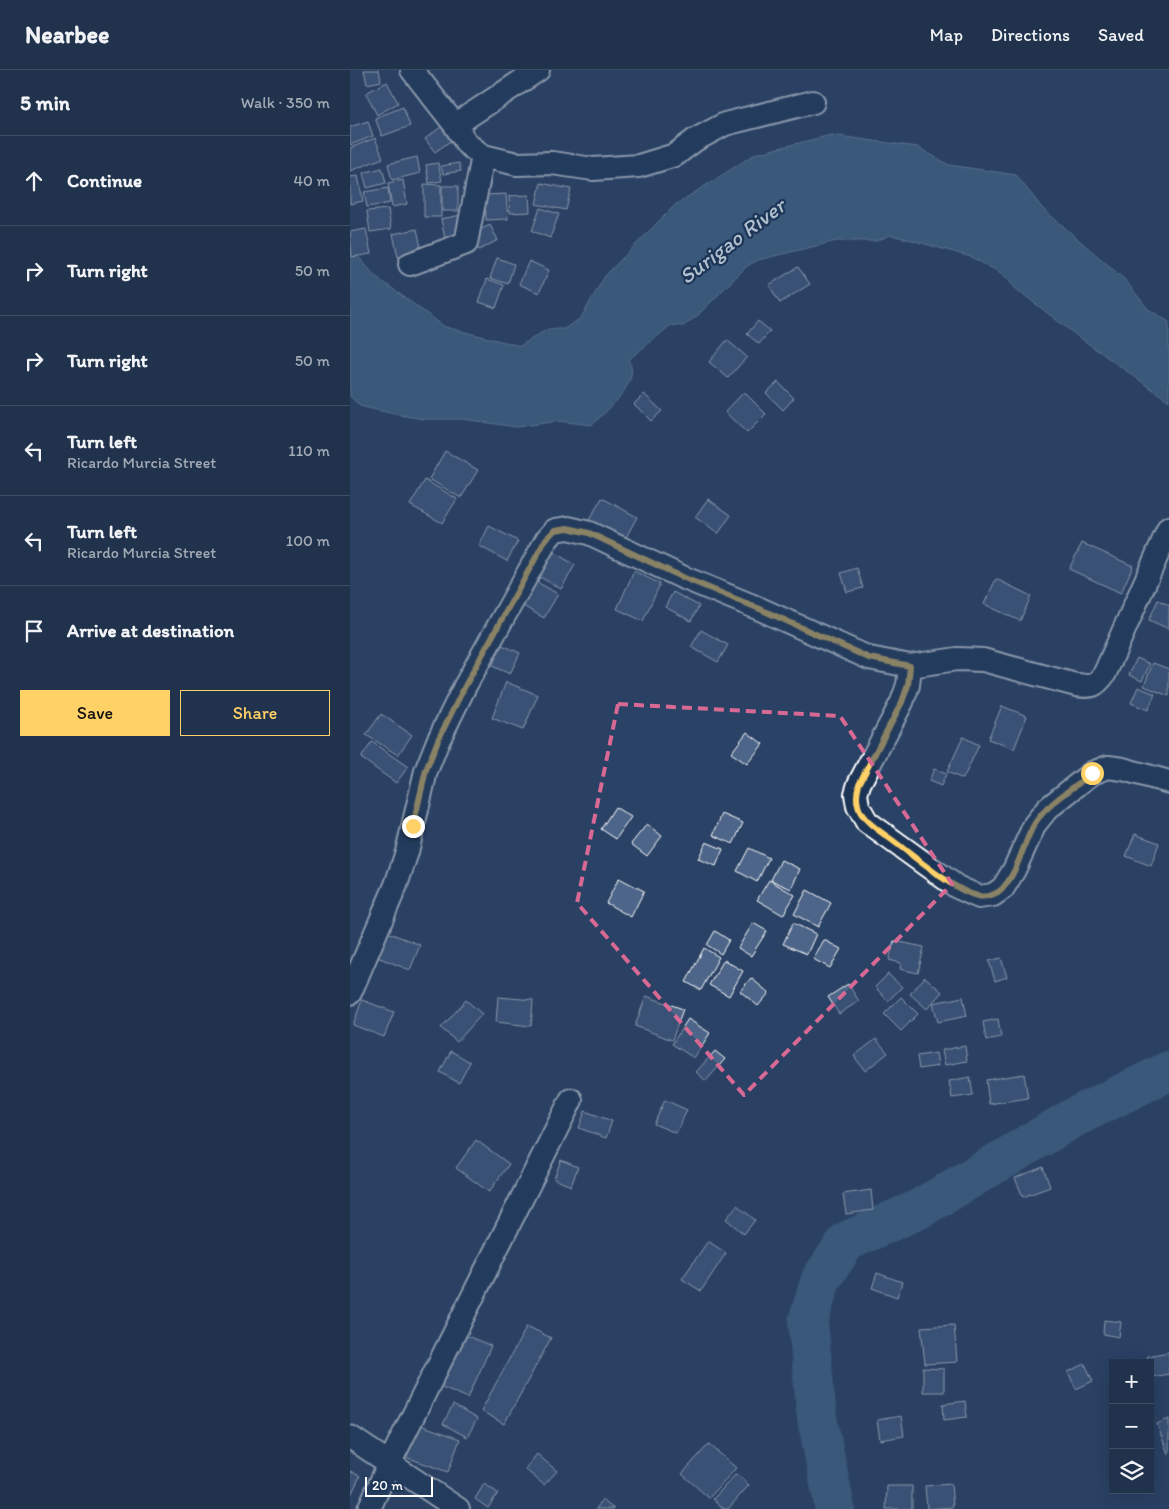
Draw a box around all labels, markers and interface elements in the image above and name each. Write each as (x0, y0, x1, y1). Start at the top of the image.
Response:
text: Nearbee (25, 20, 109, 49)
text: Map (930, 24, 963, 46)
text: Directions (991, 24, 1070, 46)
text: Saved (1098, 24, 1144, 46)
text: 5 min (20, 90, 70, 115)
text: Walk · 350 m (241, 93, 330, 112)
icon: ahead (20, 167, 48, 195)
text: Continue (67, 169, 142, 192)
text: 40 m (293, 171, 330, 190)
water label: Surigao River (673, 191, 792, 290)
icon: right (20, 257, 48, 285)
text: Turn right (67, 259, 148, 282)
text: 50 m (295, 261, 330, 280)
icon: right (20, 347, 48, 375)
text: Turn right (67, 349, 148, 372)
text: 50 m (295, 351, 330, 370)
text: Turn left (67, 430, 137, 453)
icon: left (20, 437, 48, 465)
text: 110 m (288, 441, 330, 460)
text: Ricardo Murcia Street (67, 453, 216, 472)
text: Turn left (67, 520, 137, 543)
icon: left (20, 527, 48, 555)
text: 100 m (286, 531, 330, 550)
text: Ricardo Murcia Street (67, 543, 216, 562)
icon: arrive (20, 617, 48, 645)
text: Arrive at destination (67, 619, 234, 642)
button: Save (20, 690, 170, 736)
button: Share (180, 690, 330, 736)
route start (1081, 762, 1104, 785)
route end (402, 815, 425, 838)
map controls (1109, 1359, 1154, 1494)
button: + (1109, 1359, 1154, 1404)
button: − (1109, 1404, 1154, 1449)
button: layers (1109, 1449, 1154, 1494)
scale bar (365, 1474, 432, 1497)
text: 20 m (372, 1477, 403, 1494)

